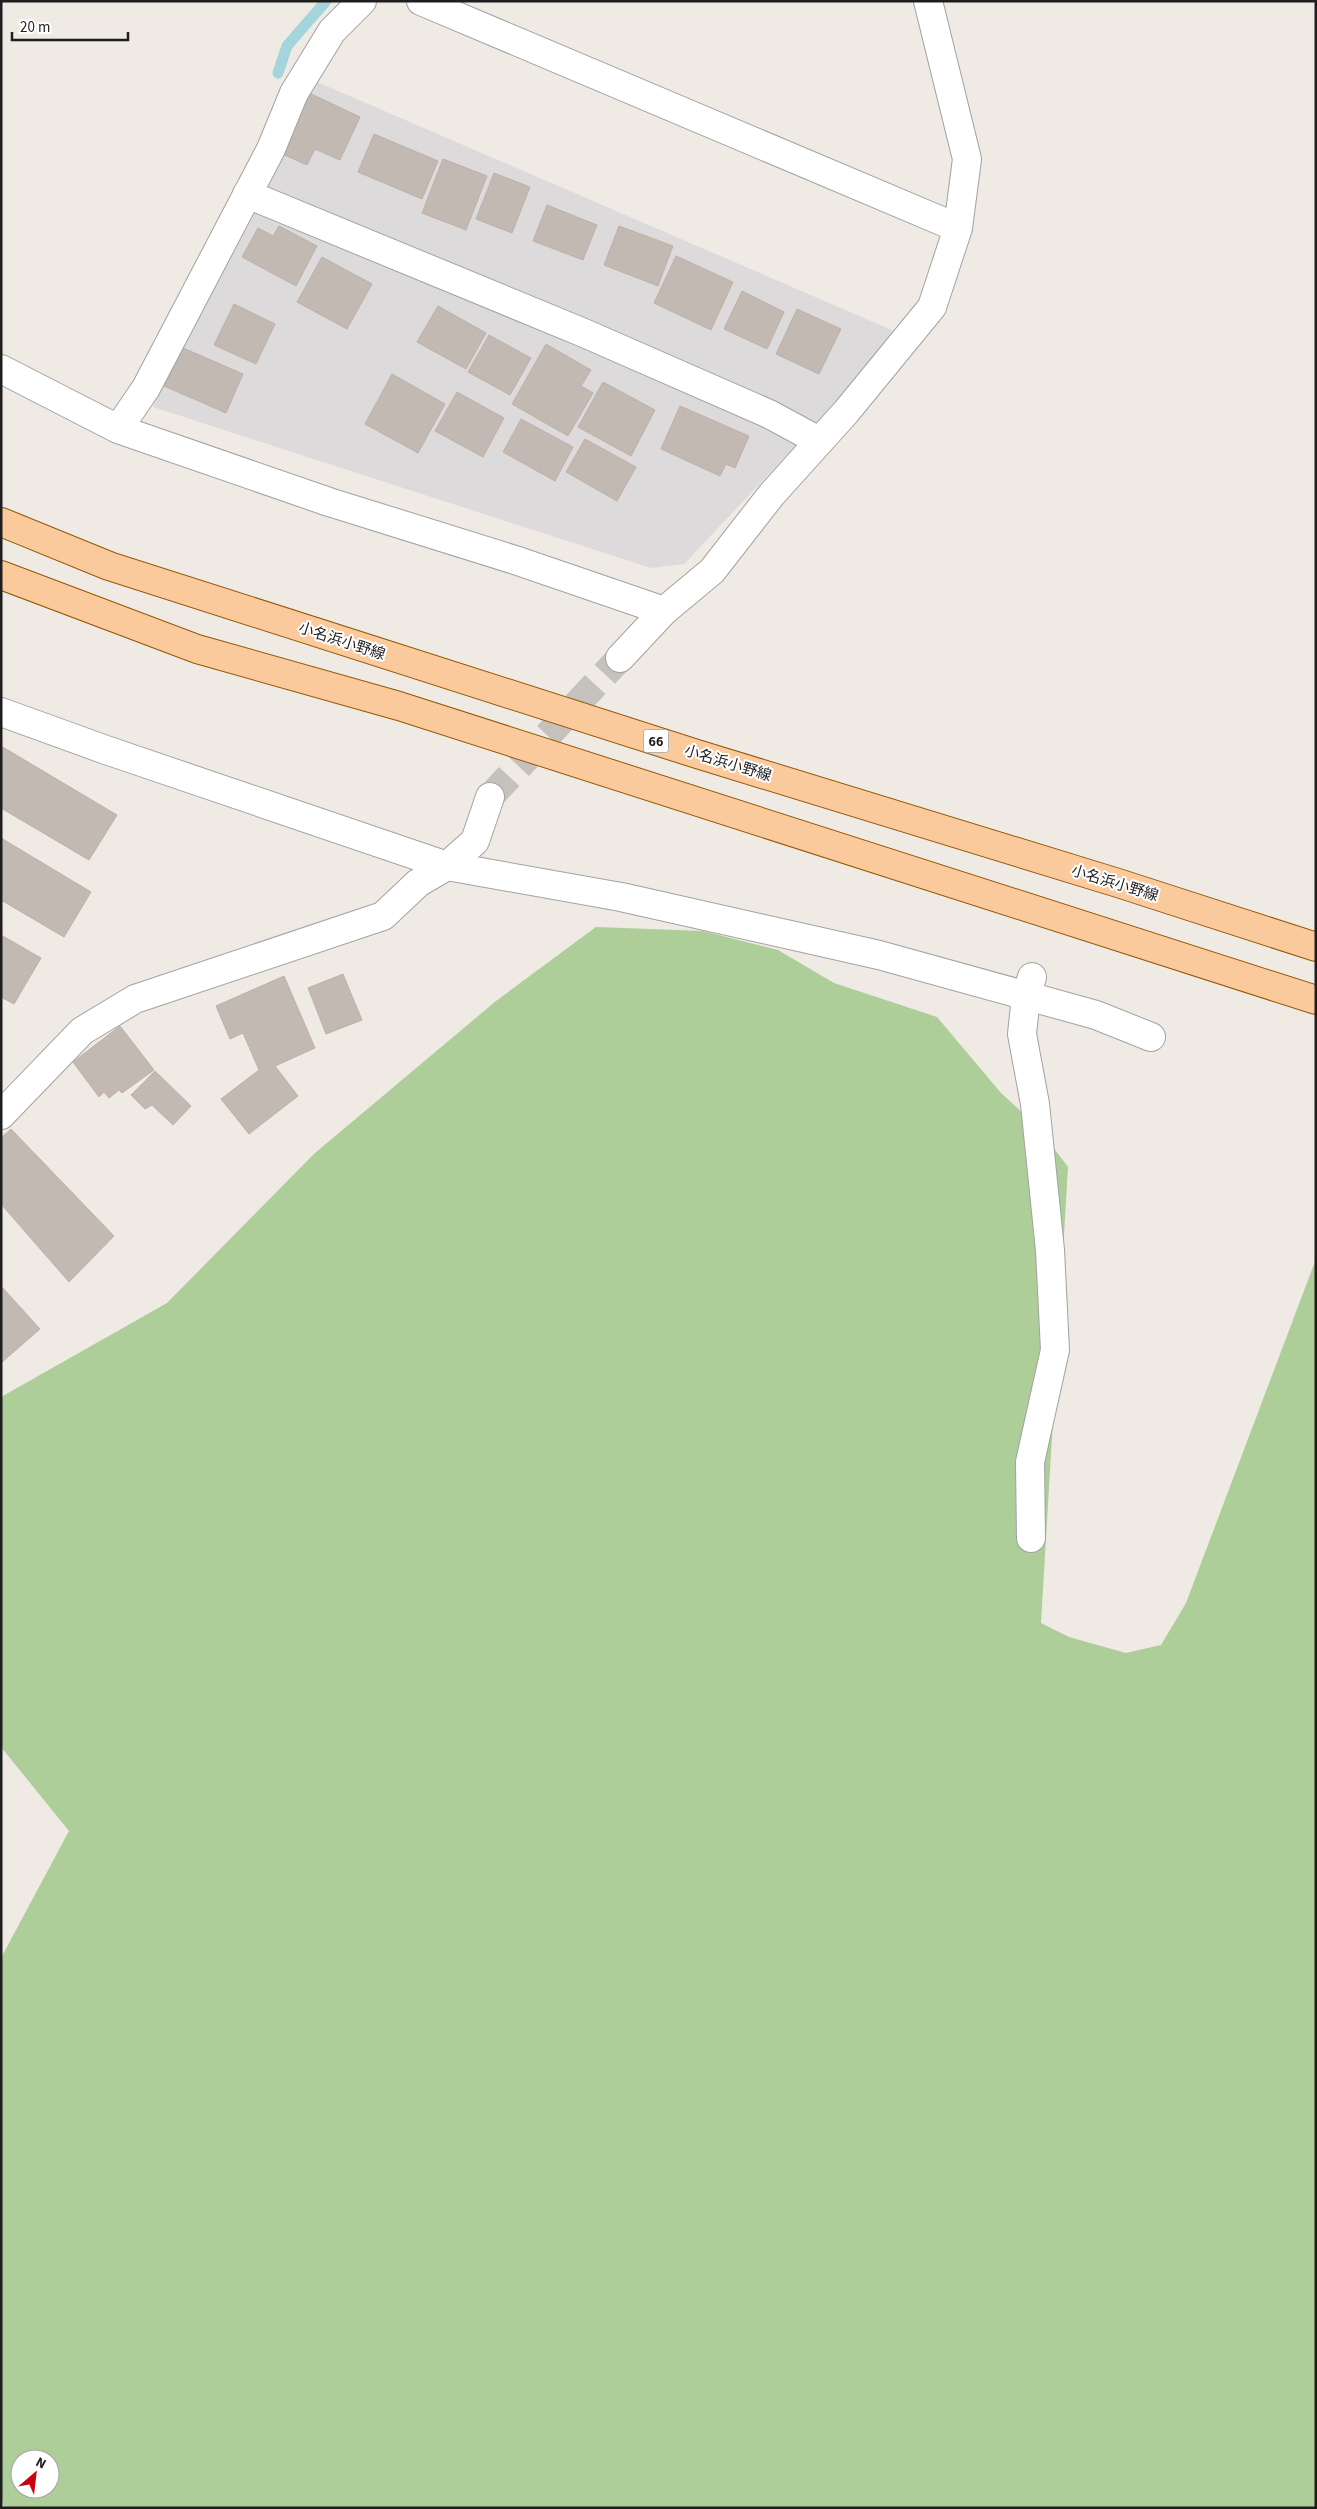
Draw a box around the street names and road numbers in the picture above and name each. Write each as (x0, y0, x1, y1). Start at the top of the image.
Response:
street label: 小名浜小野線 (296, 618, 388, 665)
road number: 66 (644, 729, 668, 752)
street label: 小名浜小野線 (682, 740, 774, 787)
street label: 小名浜小野線 (1069, 860, 1161, 907)

